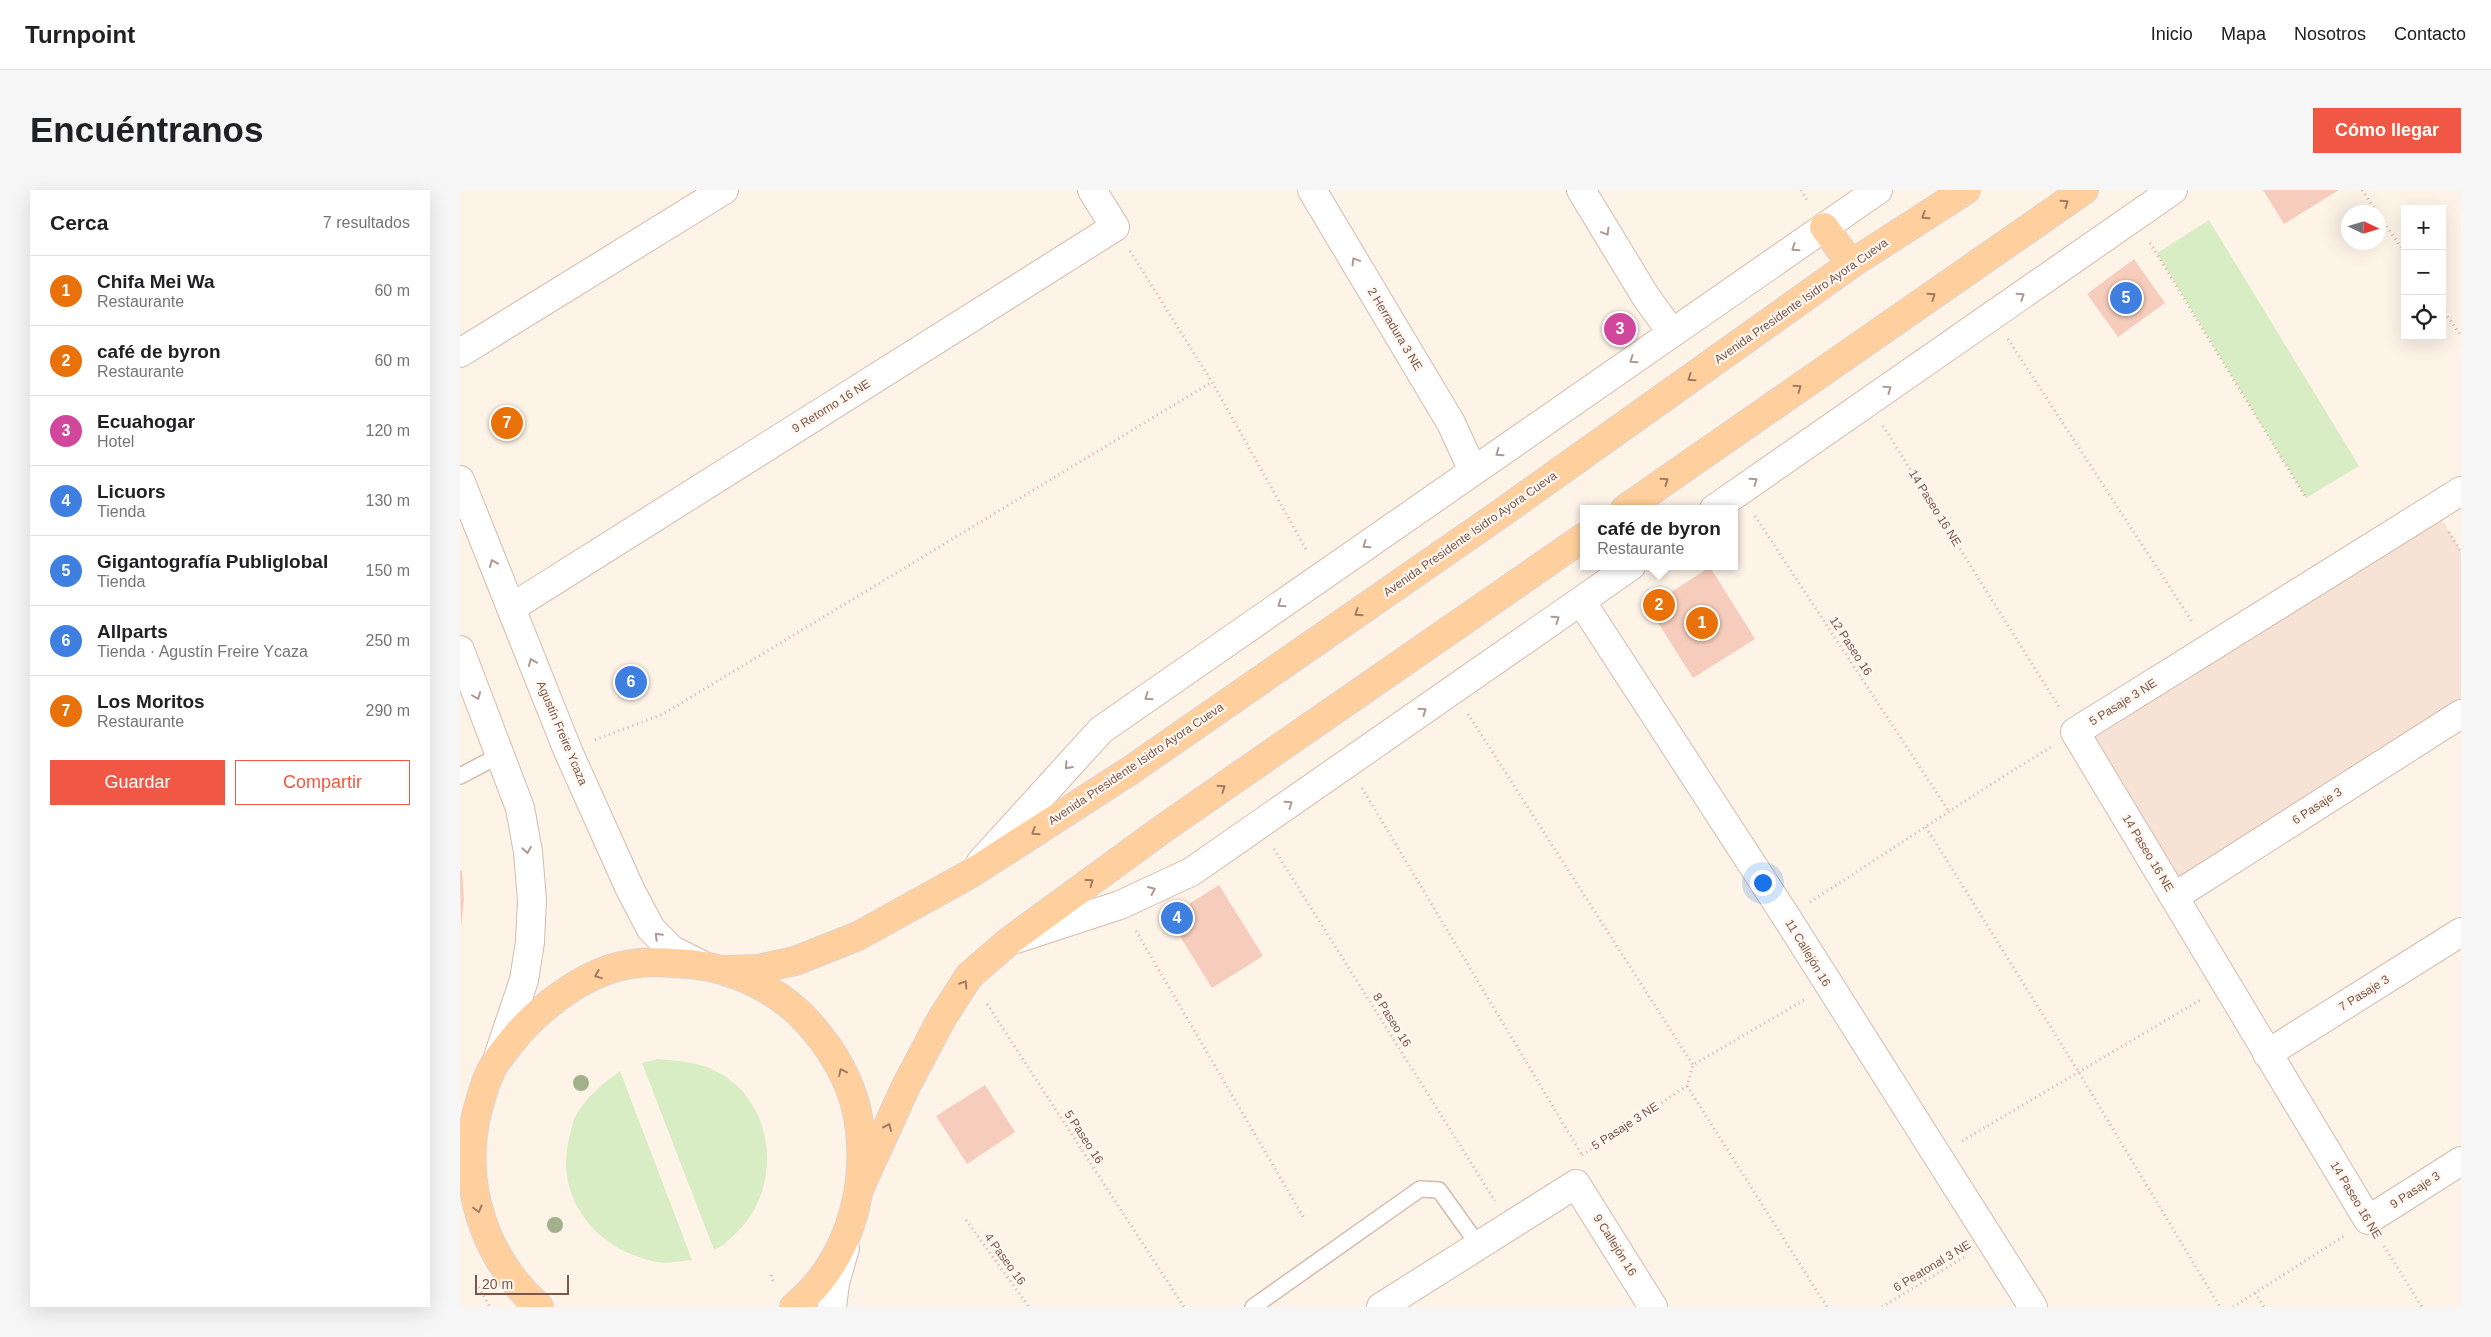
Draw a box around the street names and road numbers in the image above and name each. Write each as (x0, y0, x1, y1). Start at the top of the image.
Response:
street label: Avenida Presidente Isidro Ayora Cueva (1712, 235, 1891, 366)
street label: 2 Herradura 3 NE (1365, 285, 1425, 373)
street label: 9 Retorno 16 NE (789, 376, 873, 436)
street label: 14 Paseo 16 NE (1906, 467, 1964, 549)
street label: Avenida Presidente Isidro Ayora Cueva (1381, 468, 1560, 599)
street label: 12 Paseo 16 (1827, 614, 1875, 678)
street label: 5 Pasaje 3 NE (2087, 676, 2159, 728)
street label: Agustín Freire Ycaza (534, 679, 590, 788)
street label: Avenida Presidente Isidro Ayora Cueva (1046, 700, 1227, 828)
street label: 6 Pasaje 3 (2289, 785, 2345, 827)
street label: 14 Paseo 16 NE (2119, 812, 2177, 894)
street label: 11 Callejón 16 (1782, 917, 1834, 989)
street label: 7 Pasaje 3 (2336, 972, 2392, 1014)
street label: 8 Paseo 16 (1370, 991, 1414, 1050)
street label: 5 Pasaje 3 NE (1589, 1099, 1661, 1153)
street label: 5 Paseo 16 (1062, 1108, 1107, 1167)
street label: 14 Paseo 16 NE (2327, 1159, 2385, 1241)
street label: 9 Pasaje 3 (2387, 1169, 2443, 1211)
street label: 9 Callejón 16 (1590, 1212, 1640, 1279)
street label: 4 Paseo 16 (981, 1230, 1029, 1288)
street label: 6 Peatonal 3 NE (1891, 1237, 1973, 1295)

